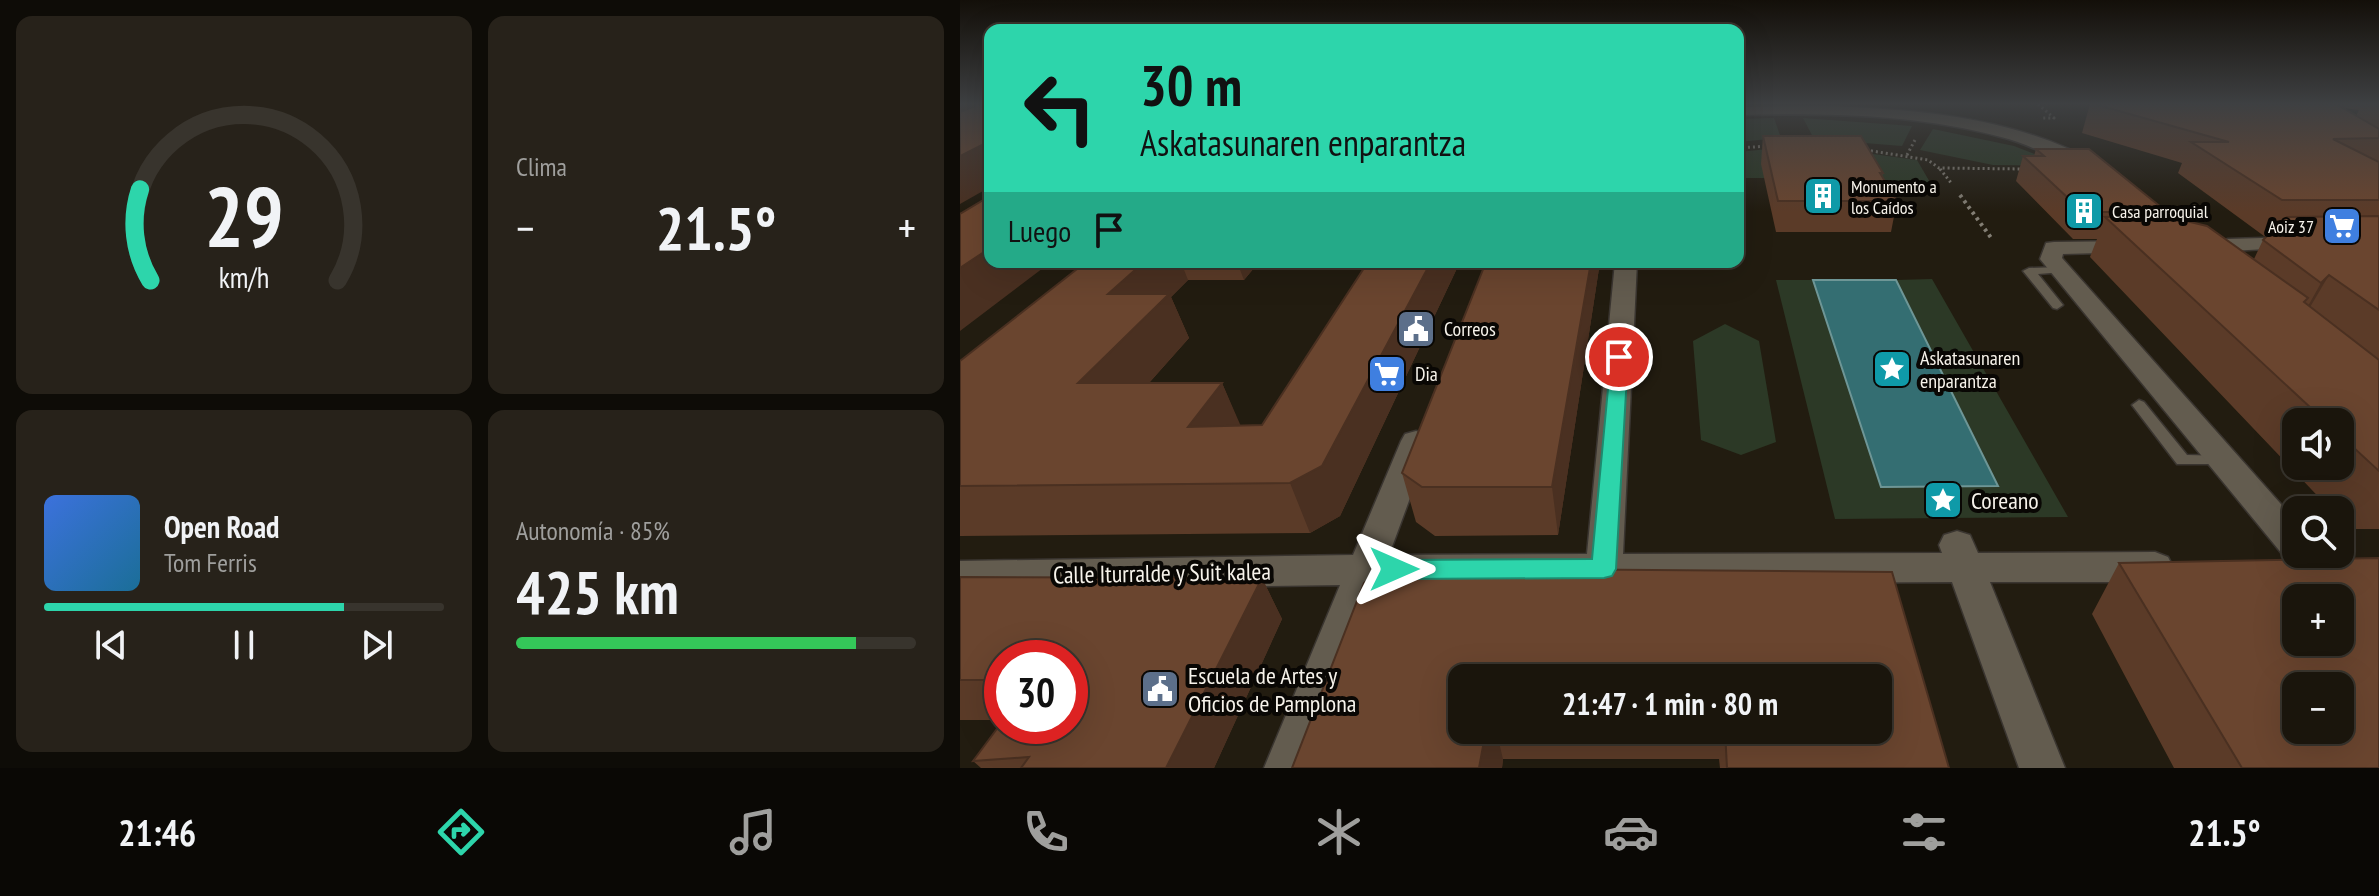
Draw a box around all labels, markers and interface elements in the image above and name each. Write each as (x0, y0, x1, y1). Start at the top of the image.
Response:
text: 30 m (1140, 49, 1242, 121)
icon: left (1008, 56, 1112, 160)
text: Askatasunaren enparantza (1140, 119, 1466, 166)
text: Clima (516, 150, 567, 183)
text: 29 (204, 162, 284, 270)
building icon: Monumento a los Caídos (1802, 175, 1844, 217)
place label: Monumento a los Caídos (1851, 175, 1937, 219)
text: 21.5° (656, 189, 776, 267)
building icon: Casa parroquial (2063, 190, 2105, 232)
text: − (516, 199, 534, 256)
text: + (898, 199, 916, 256)
place label: Casa parroquial (2112, 200, 2209, 223)
supermarket icon: Aoiz 37 (2321, 205, 2363, 247)
icon: arrive (1087, 208, 1131, 252)
text: Luego (1008, 211, 1071, 250)
place label: Aoiz 37 (2268, 215, 2314, 238)
text: km/h (219, 259, 269, 296)
public building icon: Correos (1395, 308, 1437, 350)
place label: Correos (1444, 316, 1496, 342)
pin (1585, 323, 1653, 391)
icon: arrive (1597, 335, 1641, 379)
place label: Askatasunaren enparantza (1920, 345, 2020, 394)
place icon: Askatasunaren enparantza (1871, 348, 1913, 390)
supermarket icon: Dia (1366, 353, 1408, 395)
place label: Dia (1415, 361, 1438, 387)
map controls (2282, 408, 2354, 744)
button: sound (2282, 408, 2354, 480)
place icon: Coreano (1922, 479, 1964, 521)
place label: Coreano (1971, 485, 2039, 516)
button: search (2282, 496, 2354, 568)
text: Open Road (164, 507, 279, 546)
text: Autonomía · 85% (516, 514, 670, 547)
position arrow (1352, 527, 1436, 611)
text: Tom Ferris (164, 546, 257, 579)
text: 425 km (516, 553, 679, 631)
street label: Calle Iturralde y Suit kalea (1053, 556, 1271, 590)
button: + (2282, 584, 2354, 656)
icon: previous (89, 623, 133, 667)
icon: pause (222, 623, 266, 667)
icon: next (355, 623, 399, 667)
speed limit sign: 30 (984, 640, 1088, 744)
place label: Escuela de Artes y Oficios de Pamplona (1188, 660, 1356, 719)
public building icon: Escuela de Artes y Oficios de Pamplona (1139, 668, 1181, 710)
button: − (2282, 672, 2354, 744)
text: 21:47 · 1 min · 80 m (1562, 684, 1778, 723)
icon: directions (433, 804, 489, 860)
icon: music (725, 804, 781, 860)
icon: phone (1018, 804, 1074, 860)
icon: climate (1311, 804, 1367, 860)
icon: car (1603, 804, 1659, 860)
icon: filters (1896, 804, 1952, 860)
text: 21:46 (118, 809, 196, 856)
text: 21.5° (2188, 809, 2261, 856)

